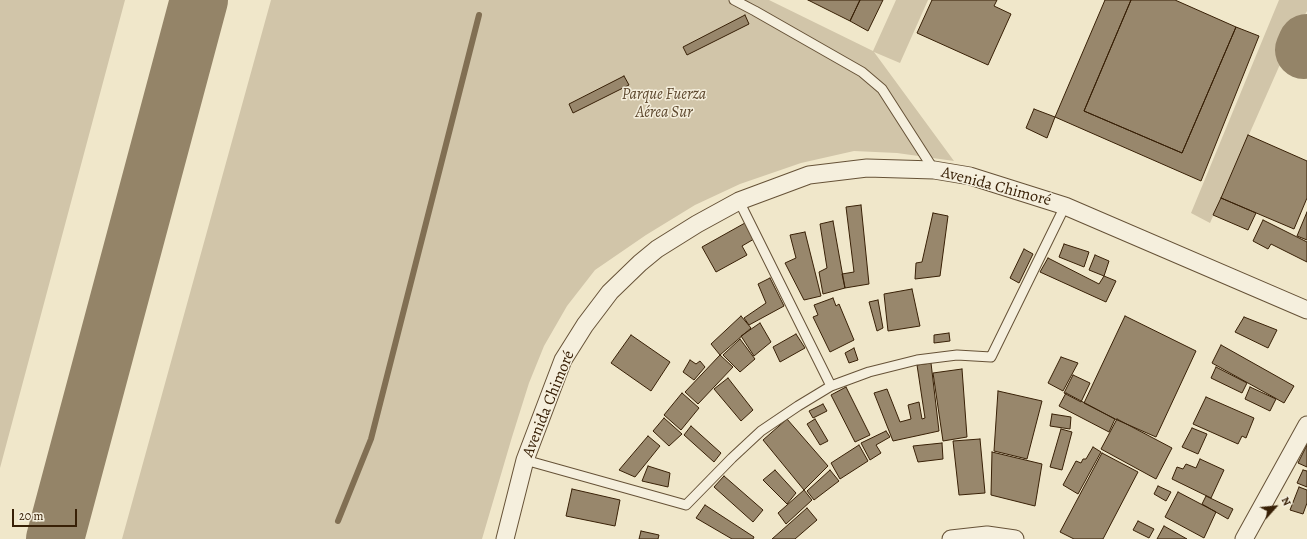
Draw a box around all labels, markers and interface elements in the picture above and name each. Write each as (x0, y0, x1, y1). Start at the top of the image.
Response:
park label: Parque Fuerza Aérea Sur (622, 85, 706, 123)
street label: Avenida Chimoré (939, 163, 1053, 211)
street label: Avenida Chimoré (519, 348, 579, 460)
north arrow (1255, 487, 1295, 527)
text: N (1278, 494, 1295, 508)
scale bar (14, 501, 79, 527)
text: 20 m (19, 508, 43, 524)

